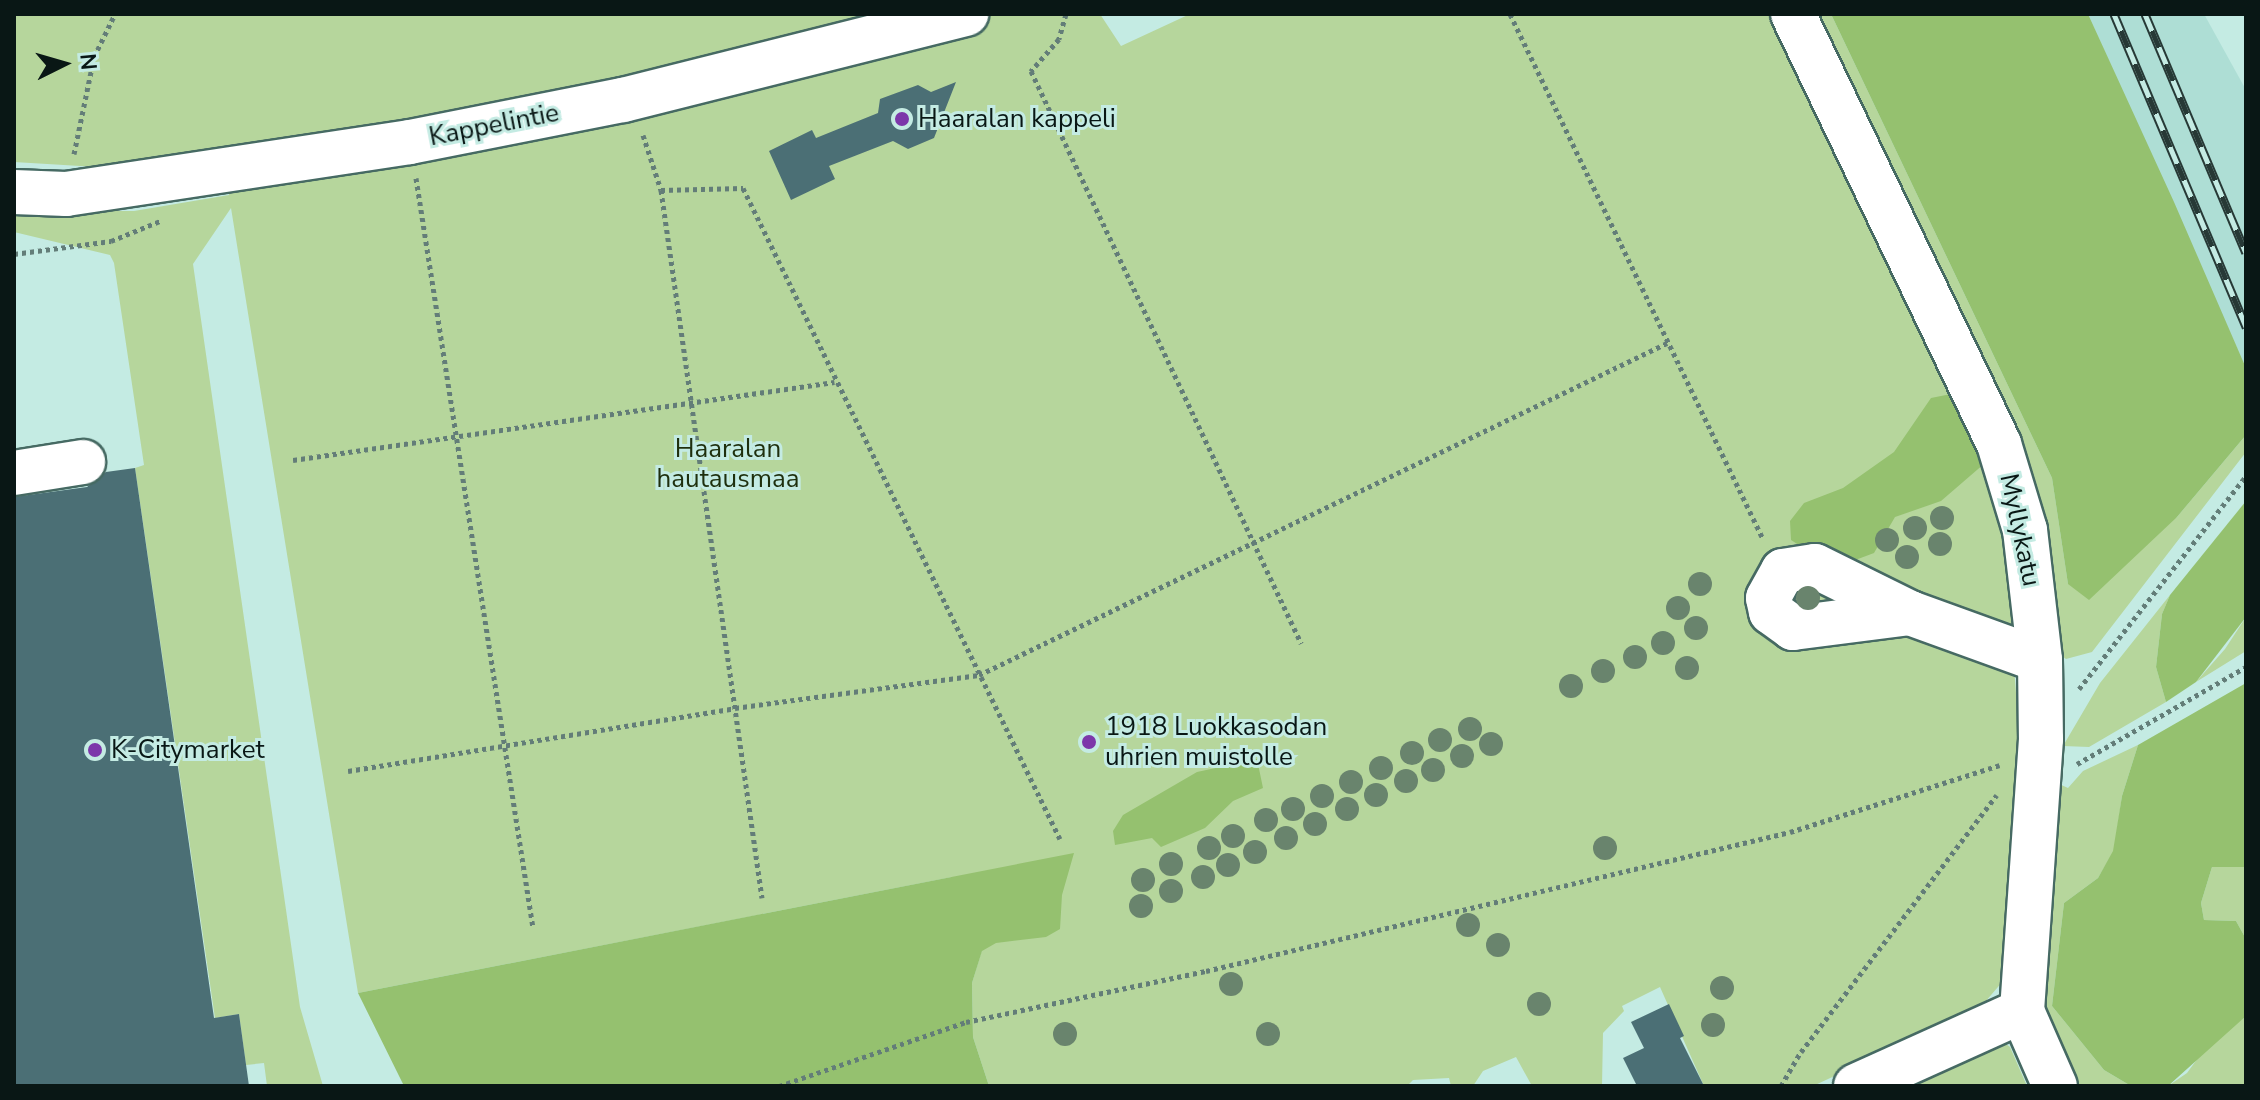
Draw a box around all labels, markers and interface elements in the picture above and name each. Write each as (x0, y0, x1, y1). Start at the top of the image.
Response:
north arrow (24, 24, 104, 104)
text: N (72, 52, 104, 71)
street label: Kappelintie (426, 97, 562, 153)
place label: Haaralan kappeli (918, 103, 1116, 135)
marker: Haaralan kappeli (893, 110, 911, 128)
park label: Haaralan hautausmaa (657, 433, 799, 494)
street label: Myllykatu (1993, 471, 2047, 589)
place label: 1918 Luokkasodan uhrien muistolle (1105, 711, 1327, 772)
marker: 1918 Luokkasodan uhrien muistolle (1080, 733, 1098, 751)
place label: K-Citymarket (111, 734, 265, 766)
marker: K-Citymarket (86, 741, 104, 759)

